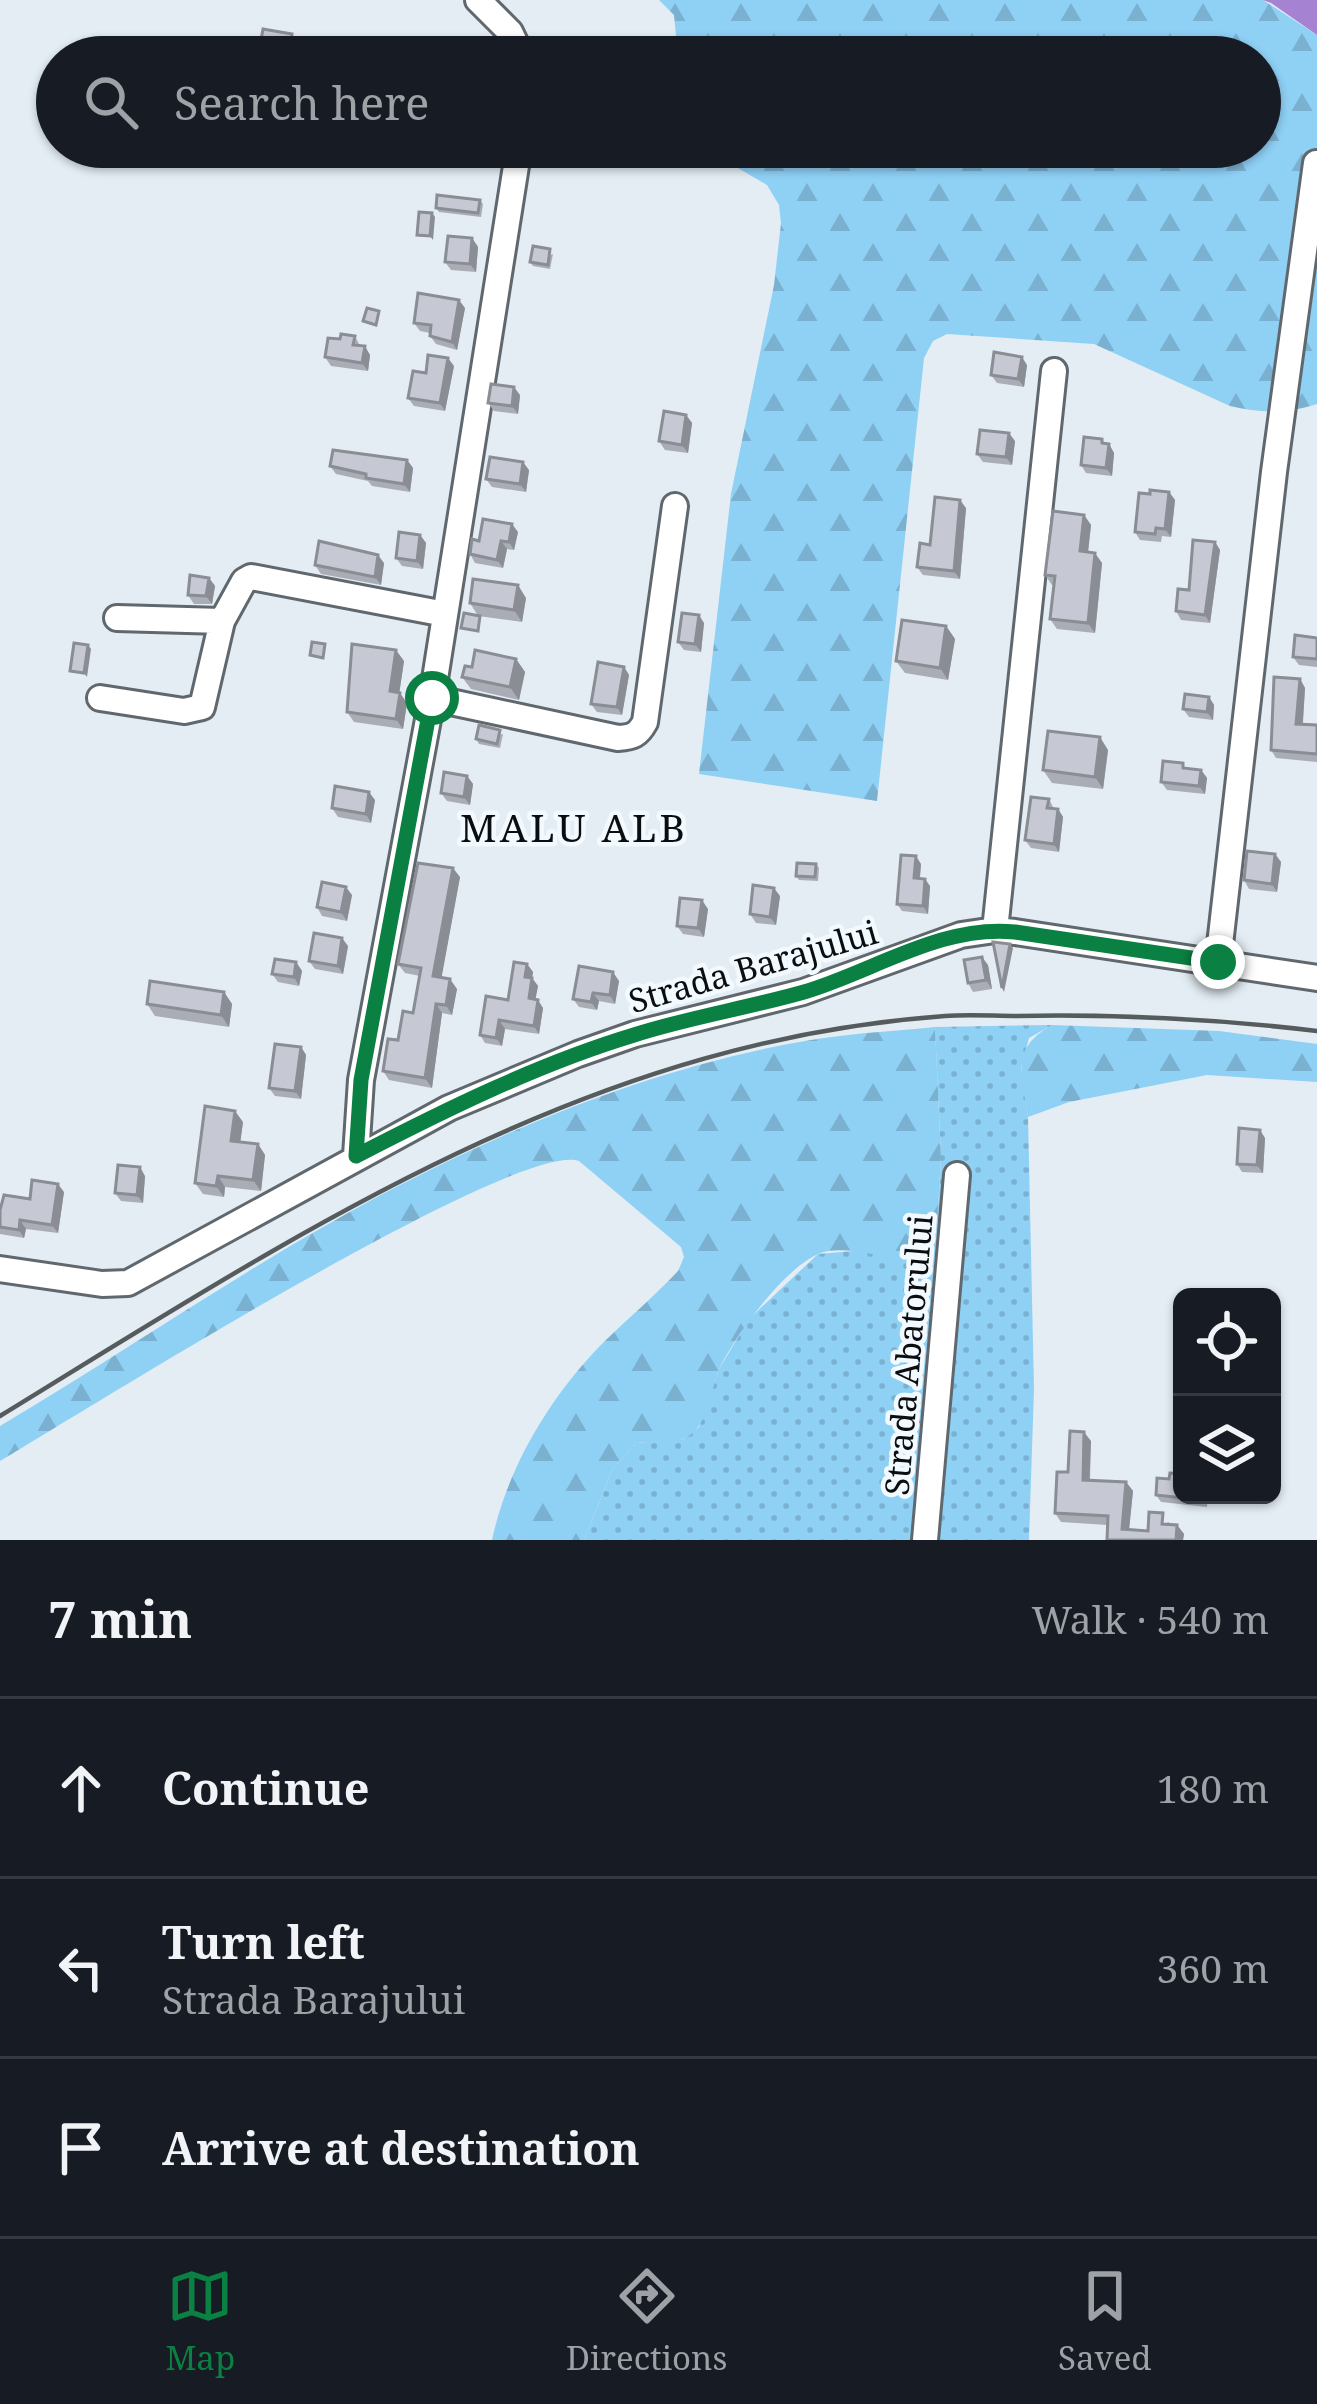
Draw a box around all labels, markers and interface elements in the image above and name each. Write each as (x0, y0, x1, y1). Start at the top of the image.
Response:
search box (36, 36, 1281, 168)
icon: search (78, 69, 144, 135)
text: Search here (174, 72, 429, 133)
route start (405, 671, 459, 725)
district label: MALU ALB (460, 800, 688, 853)
street label: Strada Barajului (623, 909, 883, 1023)
route end (1191, 935, 1245, 989)
street label: Strada Abatorului (873, 1212, 943, 1497)
map controls (1173, 1288, 1281, 1504)
button: locate (1173, 1288, 1281, 1396)
button: layers (1173, 1396, 1281, 1504)
text: 7 min (48, 1583, 192, 1653)
text: Walk · 540 m (1032, 1592, 1269, 1645)
icon: ahead (48, 1755, 114, 1821)
text: Continue (162, 1757, 370, 1818)
text: 180 m (1157, 1761, 1269, 1814)
text: Turn left (162, 1911, 365, 1972)
icon: left (48, 1935, 114, 2001)
text: 360 m (1157, 1941, 1269, 1994)
text: Strada Barajului (162, 1972, 465, 2025)
icon: arrive (48, 2115, 114, 2181)
text: Arrive at destination (162, 2117, 640, 2178)
tab: Map (165, 2263, 235, 2380)
tab: Directions (566, 2263, 727, 2380)
tab: Saved (1058, 2263, 1152, 2380)

